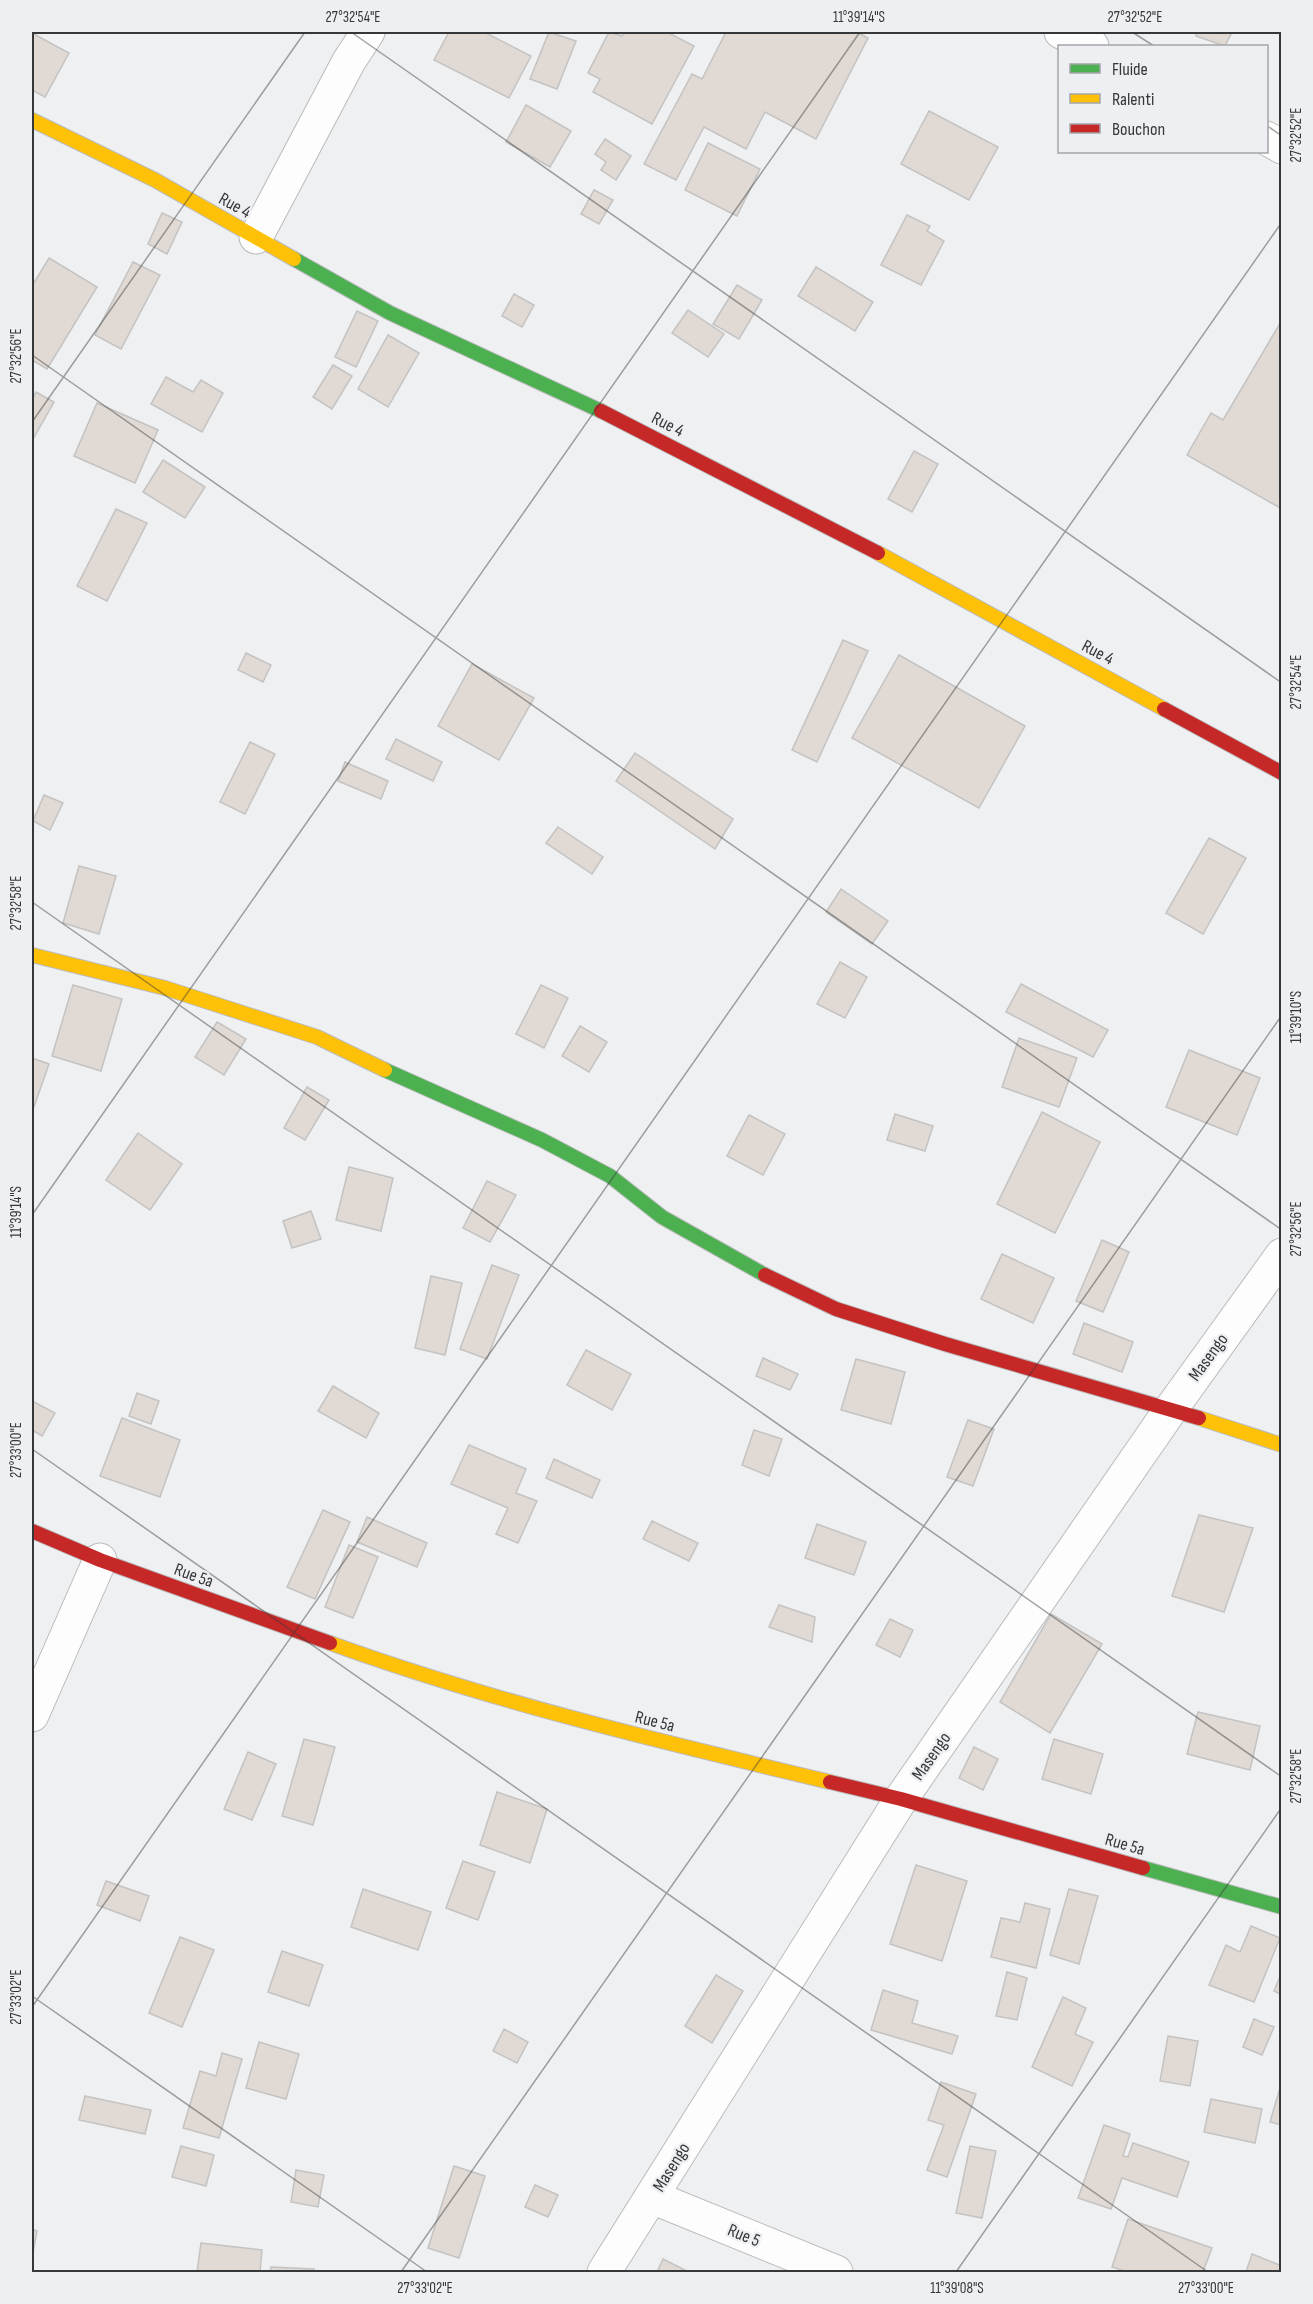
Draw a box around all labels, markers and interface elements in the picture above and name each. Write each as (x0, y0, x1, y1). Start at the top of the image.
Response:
text: 27°32'54"E (326, 8, 380, 27)
text: 11°39'14"S (833, 8, 885, 27)
text: 27°32'52"E (1108, 8, 1162, 27)
legend (1058, 45, 1268, 153)
text: Fluide (1112, 59, 1148, 80)
text: Ralenti (1112, 89, 1154, 110)
text: 27°32'52"E (1287, 108, 1306, 162)
text: Bouchon (1112, 119, 1165, 140)
street label: Rue 4 (215, 188, 255, 223)
text: 27°32'56"E (7, 328, 26, 384)
street label: Rue 4 (648, 407, 688, 442)
street label: Rue 4 (1078, 635, 1118, 670)
text: 27°32'54"E (1287, 655, 1306, 709)
text: 27°32'58"E (7, 875, 26, 931)
text: 11°39'10"S (1287, 991, 1306, 1043)
text: 11°39'14"S (7, 1186, 26, 1238)
text: 27°32'56"E (1287, 1201, 1306, 1257)
street label: Masengo (1184, 1329, 1233, 1385)
text: 27°33'00"E (7, 1422, 26, 1478)
street label: Rue 5a (171, 1559, 216, 1592)
street label: Rue 5a (633, 1706, 677, 1737)
street label: Masengo (907, 1728, 955, 1784)
text: 27°32'58"E (1287, 1748, 1306, 1804)
street label: Rue 5a (1103, 1829, 1147, 1860)
text: 27°33'02"E (7, 1969, 26, 2025)
street label: Masengo (648, 2139, 695, 2196)
street label: Rue 5 (725, 2220, 763, 2251)
text: 27°33'02"E (397, 2279, 453, 2298)
text: 11°39'08"S (930, 2279, 984, 2298)
text: 27°33'00"E (1178, 2279, 1234, 2298)

